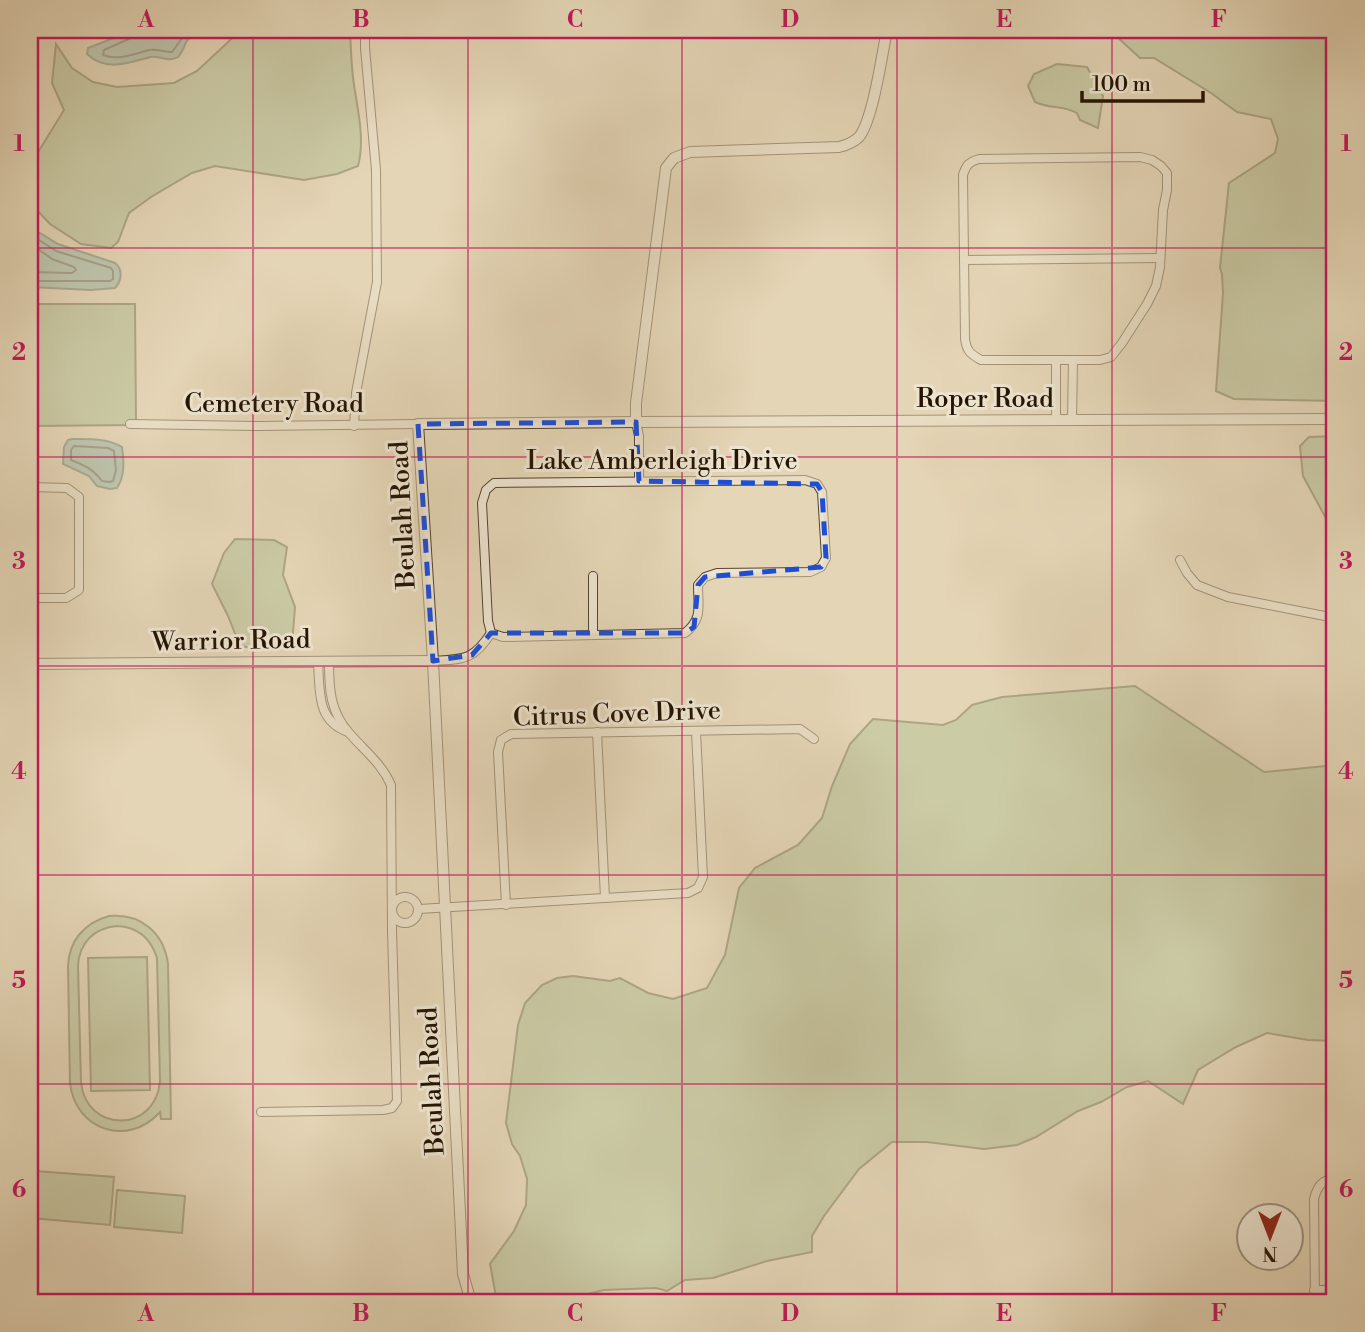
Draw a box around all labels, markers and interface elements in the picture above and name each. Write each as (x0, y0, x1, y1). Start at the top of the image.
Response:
text: A (137, 6, 155, 34)
text: B (352, 6, 370, 34)
text: C (567, 6, 583, 34)
text: D (781, 6, 799, 34)
text: E (996, 6, 1012, 34)
text: F (1211, 6, 1227, 34)
scale bar (1082, 60, 1202, 104)
text: 100 m (1092, 72, 1151, 98)
text: 1 (13, 130, 25, 158)
text: 1 (1340, 130, 1352, 158)
text: 2 (12, 339, 26, 367)
text: 2 (1339, 339, 1353, 367)
street label: Roper Road (916, 383, 1054, 415)
street label: Cemetery Road (184, 388, 364, 420)
street label: Beulah Road (383, 440, 423, 591)
street label: Lake Amberleigh Drive (526, 445, 798, 477)
text: 3 (12, 548, 26, 576)
text: 3 (1339, 548, 1353, 576)
street label: Warrior Road (150, 624, 311, 658)
street label: Citrus Cove Drive (512, 694, 722, 734)
text: 4 (11, 758, 27, 786)
text: 4 (1338, 758, 1354, 786)
text: 5 (12, 967, 26, 995)
text: 5 (1339, 967, 1353, 995)
street label: Beulah Road (412, 1006, 452, 1157)
text: 6 (12, 1176, 26, 1204)
text: 6 (1339, 1176, 1353, 1204)
north arrow (1236, 1202, 1306, 1272)
text: N (1262, 1241, 1278, 1265)
text: A (137, 1300, 155, 1328)
text: B (352, 1300, 370, 1328)
text: C (567, 1300, 583, 1328)
text: D (781, 1300, 799, 1328)
text: E (996, 1300, 1012, 1328)
text: F (1211, 1300, 1227, 1328)

